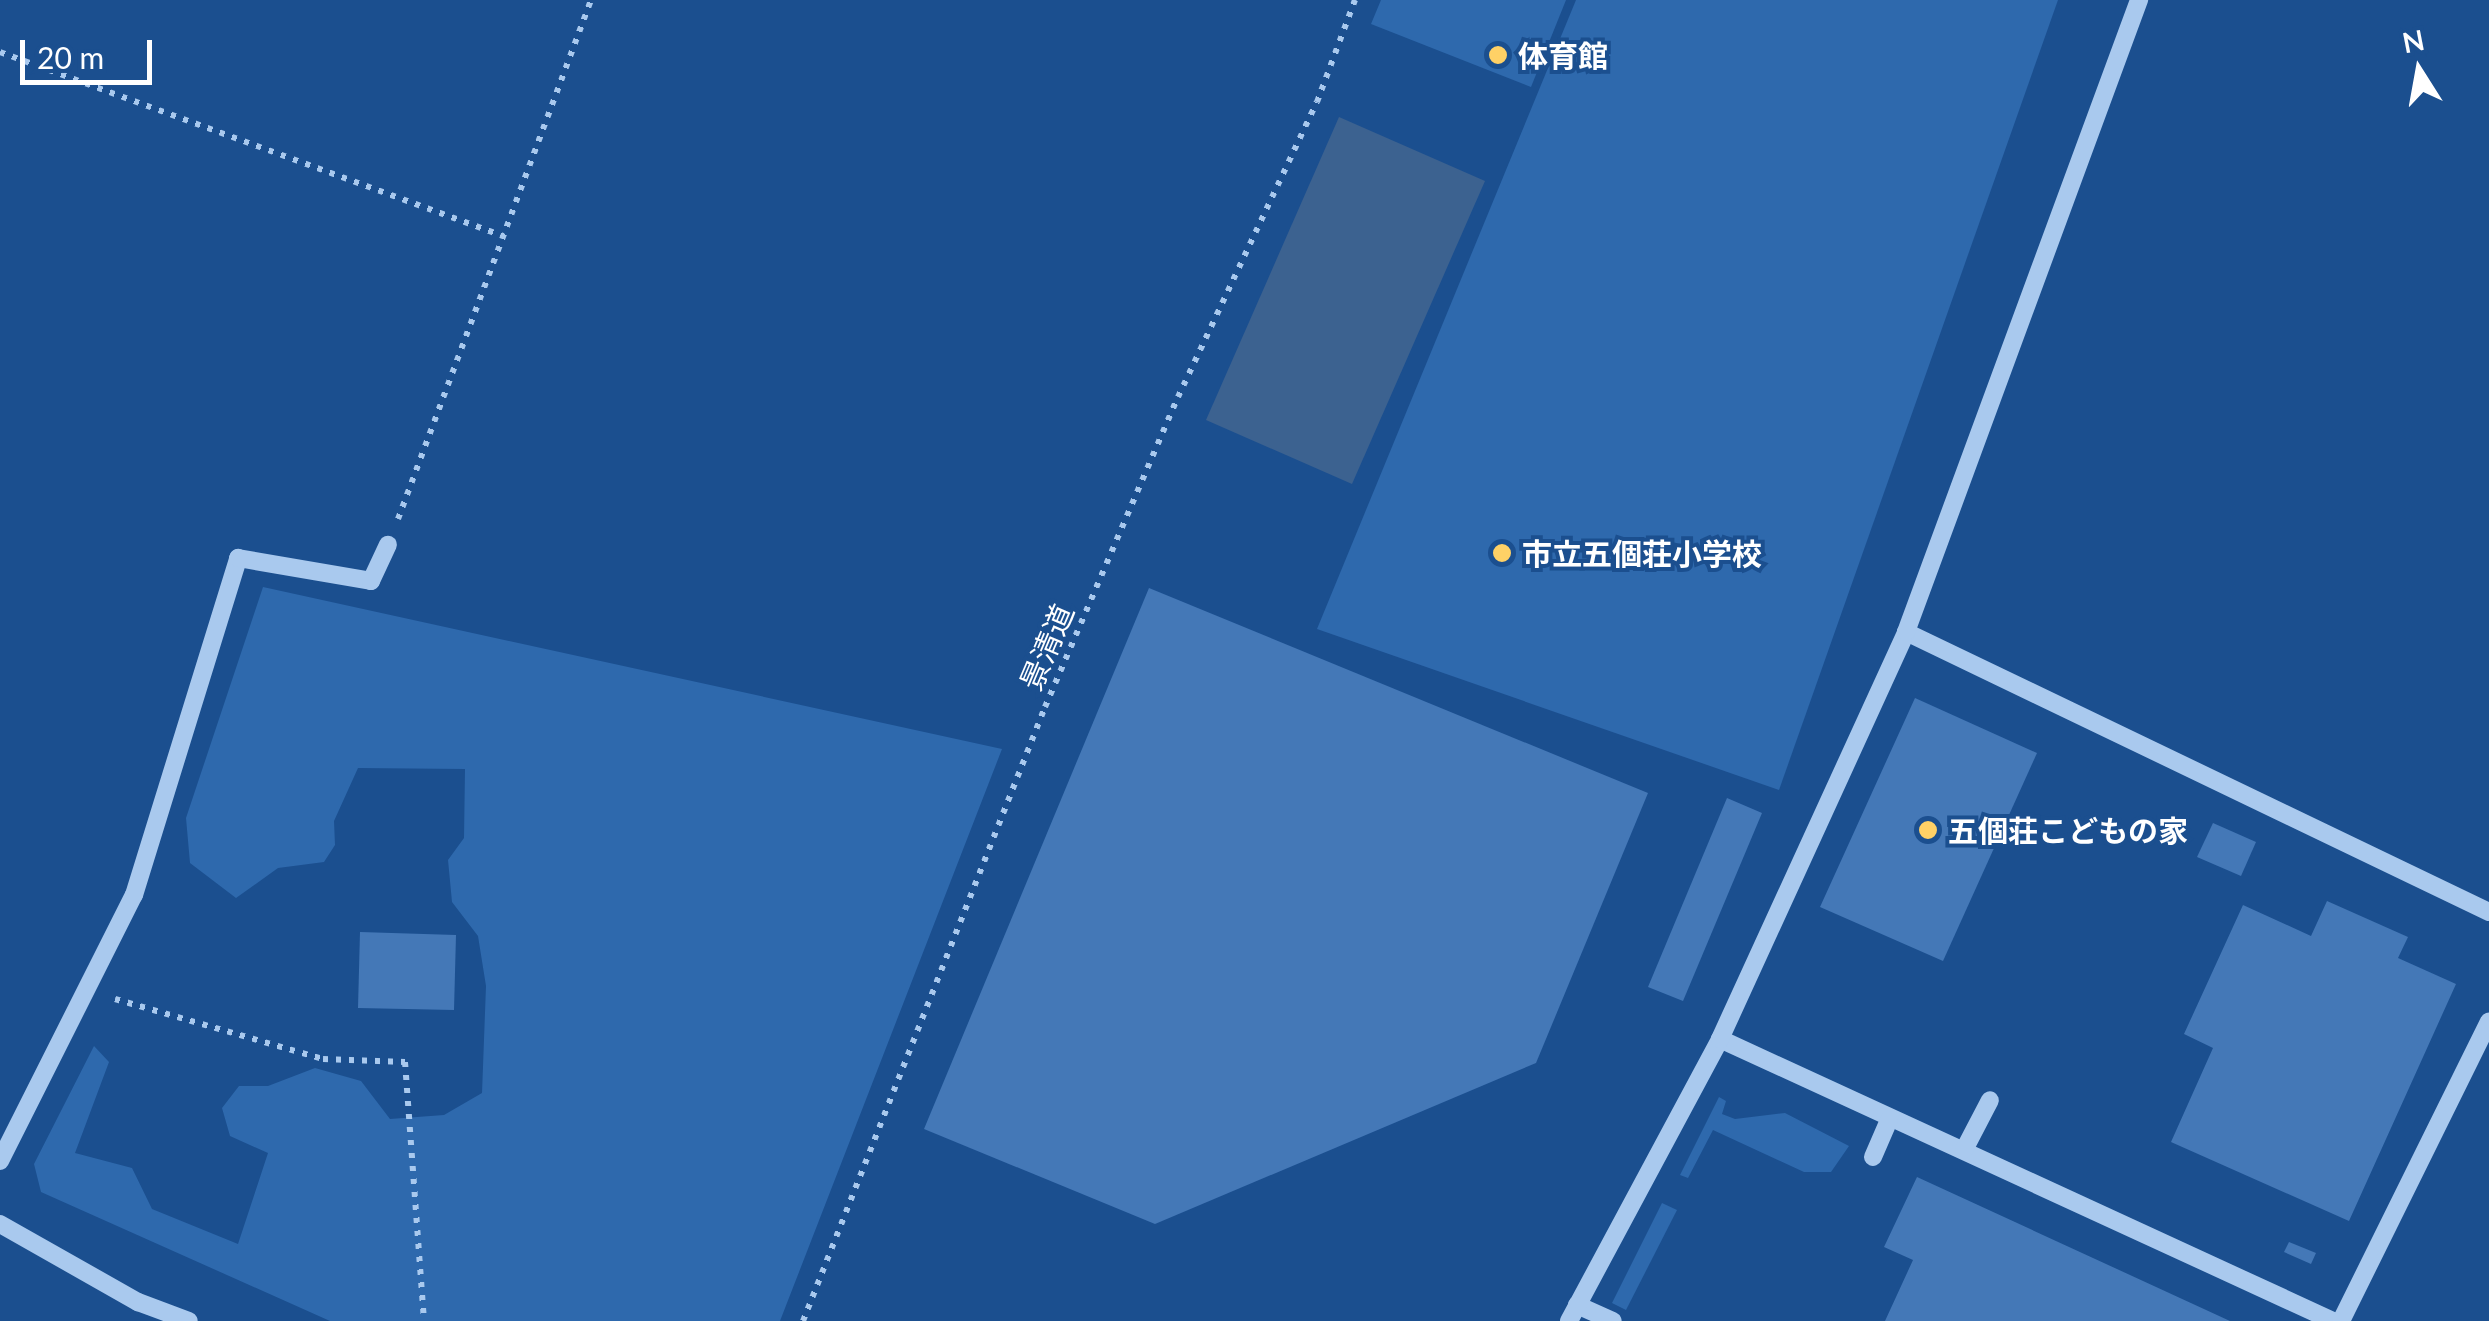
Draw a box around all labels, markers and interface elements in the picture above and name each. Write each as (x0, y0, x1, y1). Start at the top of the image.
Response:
scale bar (25, 20, 158, 82)
north arrow (2369, 20, 2469, 120)
text: N (2399, 22, 2427, 59)
place label: 体育館 (1518, 37, 1608, 73)
text: 20 m (37, 39, 104, 75)
marker: 体育館 (1487, 44, 1509, 66)
place label: 市立五個荘小学校 (1522, 535, 1762, 571)
marker: 市立五個荘小学校 (1491, 542, 1513, 564)
street label: 景清道 (1012, 599, 1080, 695)
place label: 五個荘こどもの家 (1948, 812, 2188, 848)
marker: 五個荘こどもの家 (1917, 819, 1939, 841)

